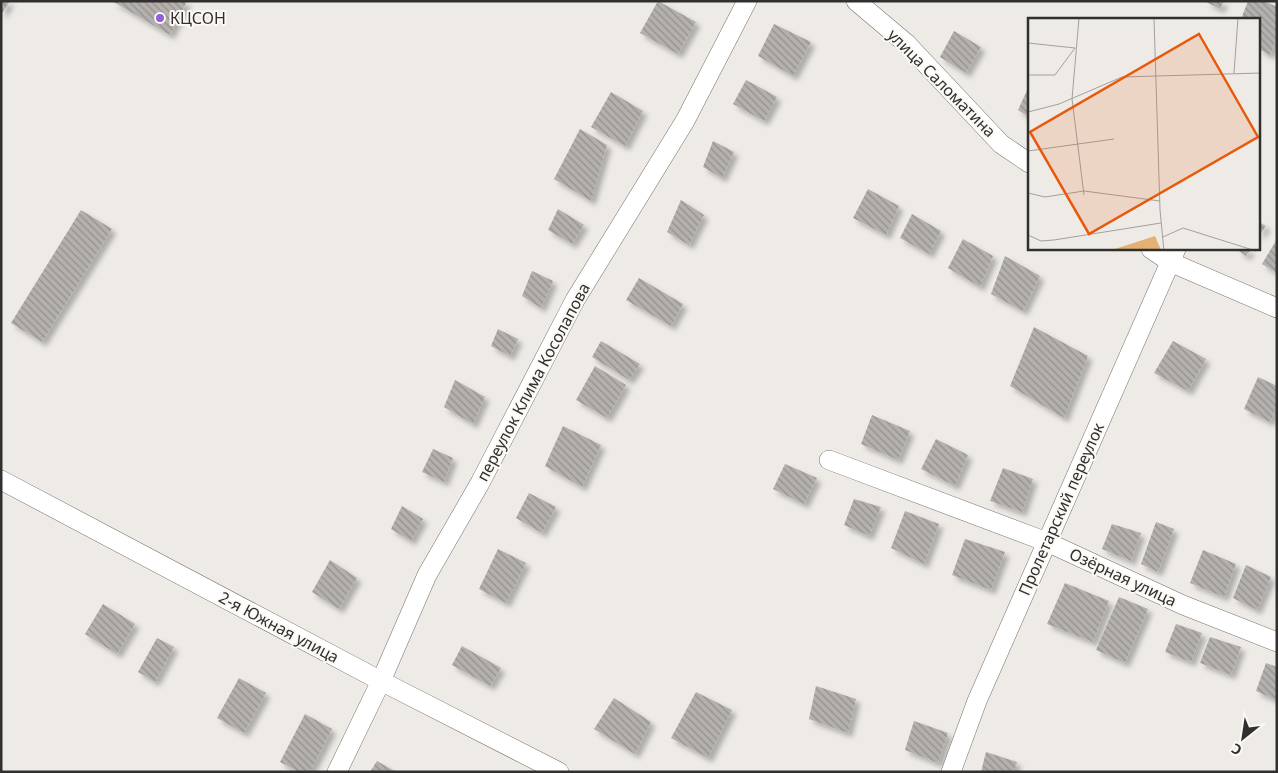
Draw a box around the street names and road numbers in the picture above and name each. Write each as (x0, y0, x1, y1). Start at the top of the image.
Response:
street label: улица Саломатина (883, 24, 1001, 142)
street label: переулок Клима Косолапова (471, 279, 595, 485)
street label: Пролетарский переулок (1013, 419, 1109, 599)
street label: Озёрная улица (1066, 543, 1180, 611)
street label: 2-я Южная улица (215, 586, 343, 668)

